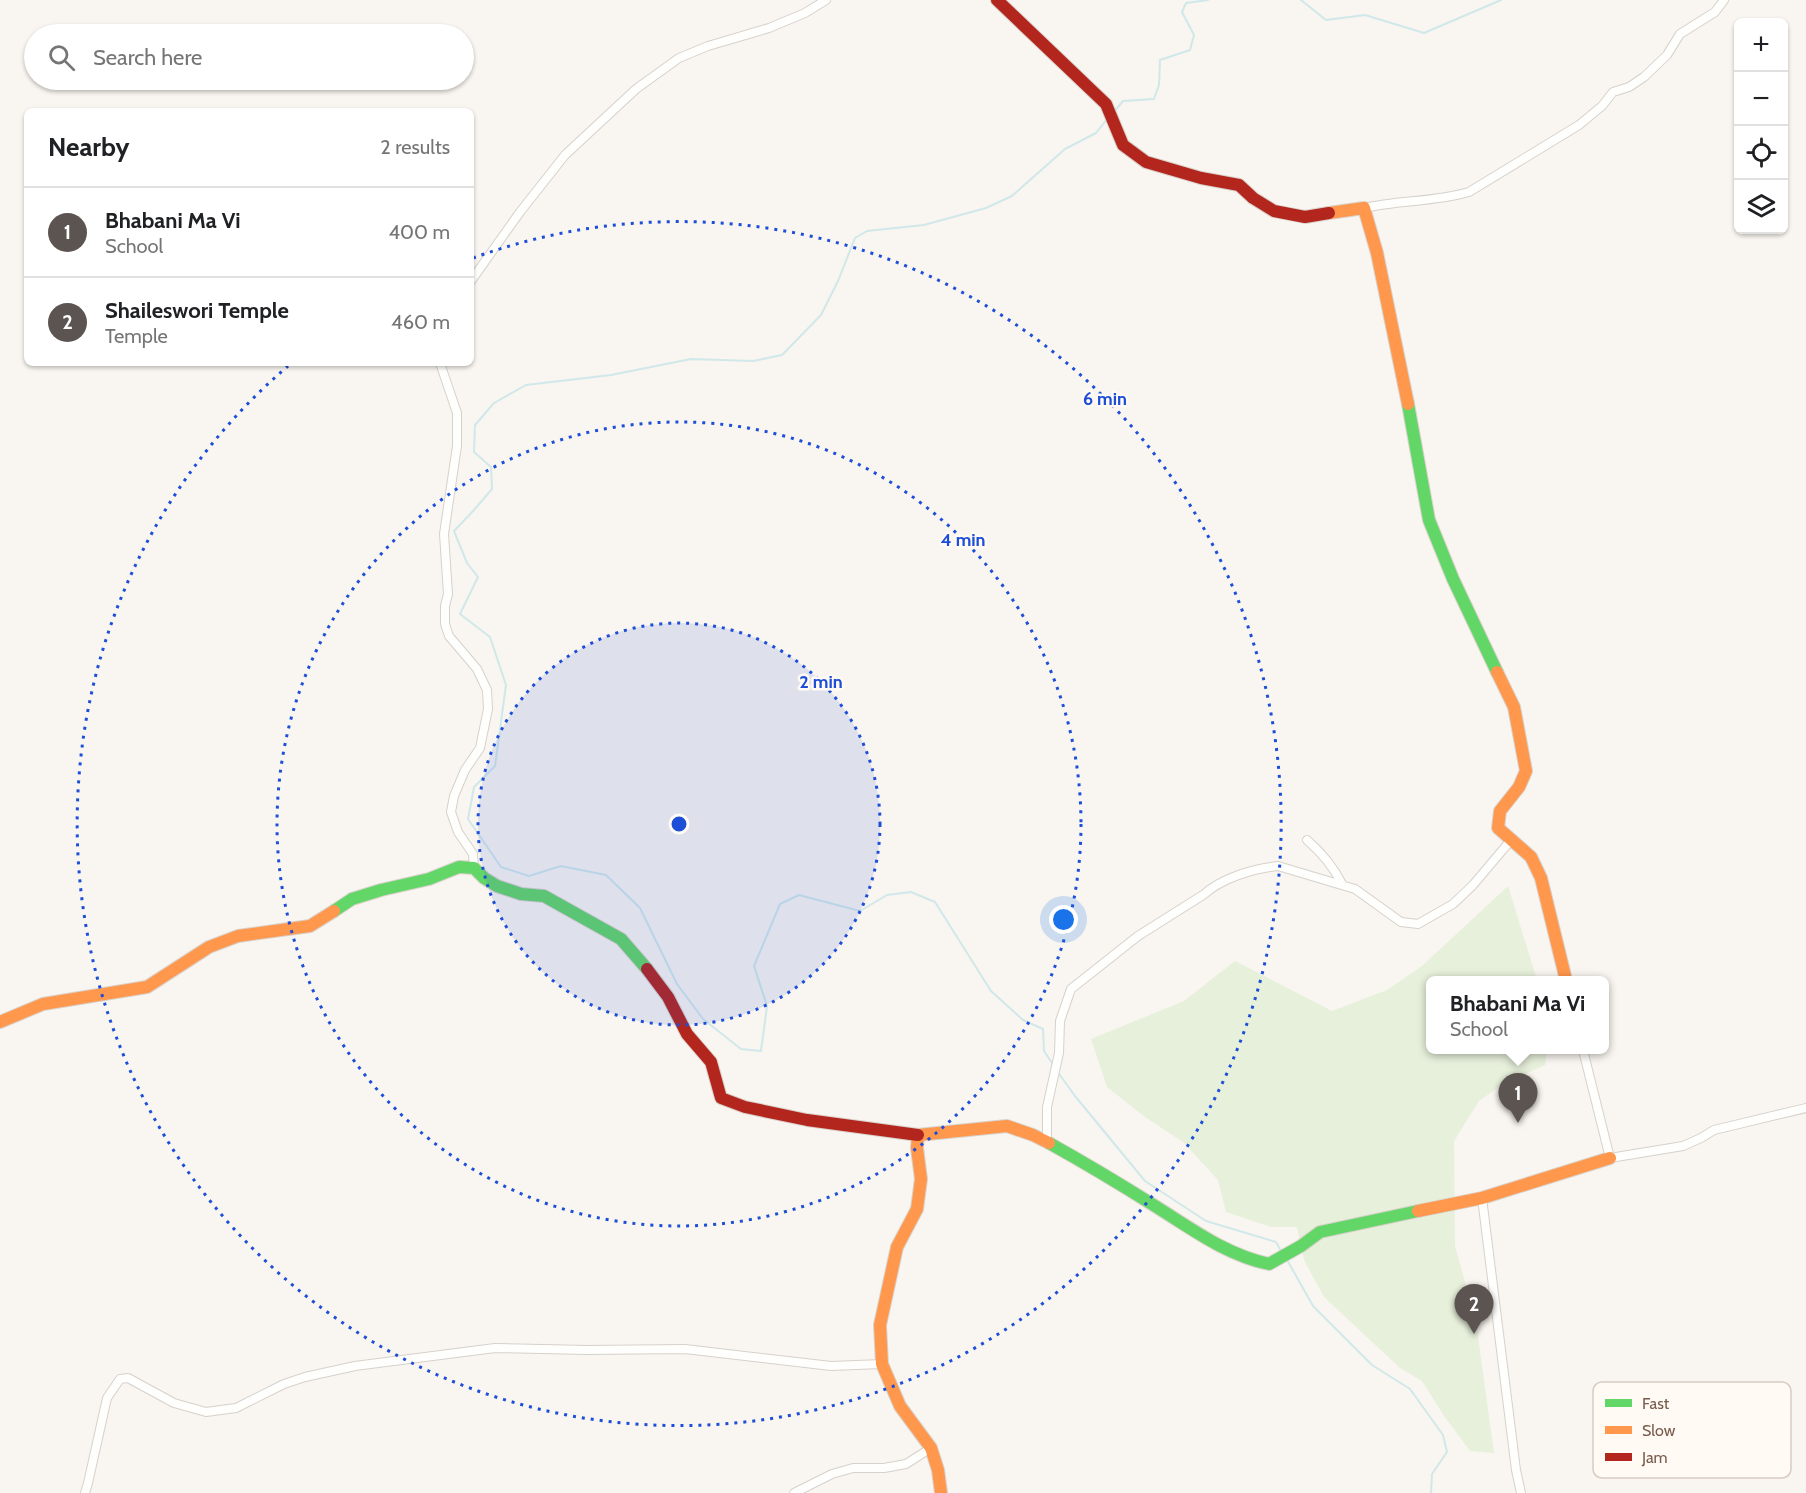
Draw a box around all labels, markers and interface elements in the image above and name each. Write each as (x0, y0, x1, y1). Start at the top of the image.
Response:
map controls (1734, 18, 1788, 234)
button: + (1734, 18, 1788, 72)
search box (24, 24, 474, 90)
icon: search (45, 41, 78, 74)
text: Search here (93, 44, 202, 71)
button: − (1734, 72, 1788, 126)
button: locate (1734, 126, 1788, 180)
text: Nearby (48, 131, 129, 163)
text: 2 results (380, 135, 450, 159)
button: layers (1734, 180, 1788, 234)
text: Bhabani Ma Vi (105, 207, 241, 234)
text: 1 (64, 220, 71, 244)
text: 400 m (388, 220, 450, 244)
text: School (105, 234, 163, 258)
text: Shaileswori Temple (105, 297, 289, 324)
text: 2 (62, 310, 73, 334)
text: 460 m (391, 310, 450, 334)
text: Temple (105, 324, 168, 348)
text: 6 min (1083, 388, 1127, 410)
text: 4 min (940, 529, 986, 551)
text: 2 min (799, 671, 843, 693)
centre of rings (669, 814, 689, 834)
your location (1049, 905, 1078, 934)
popup (1426, 976, 1609, 1054)
text: Bhabani Ma Vi (1450, 990, 1585, 1017)
text: School (1450, 1017, 1508, 1041)
pin: 1 (1498, 1074, 1538, 1123)
pin: 2 (1454, 1284, 1494, 1334)
legend (1593, 1382, 1791, 1478)
text: Fast (1642, 1394, 1670, 1413)
text: Slow (1642, 1421, 1676, 1440)
text: Jam (1641, 1448, 1668, 1467)

